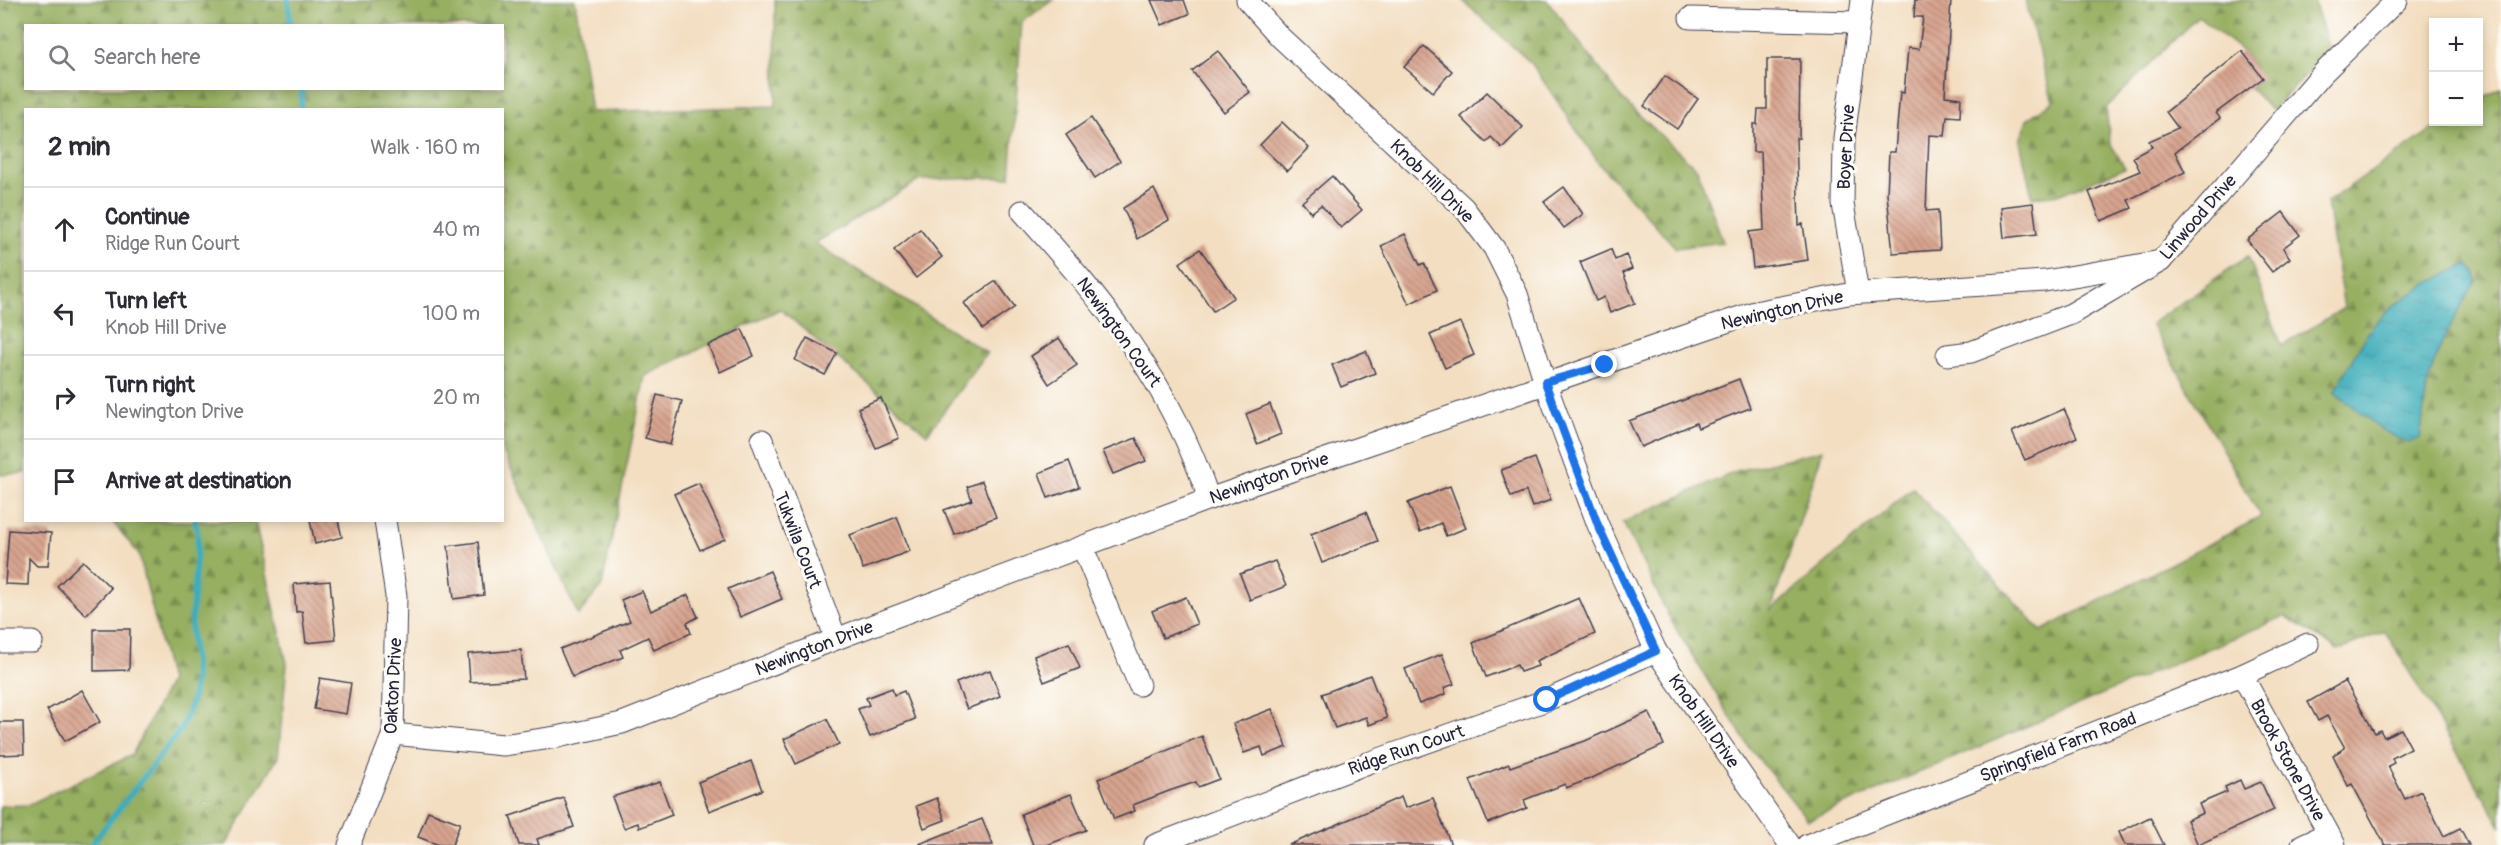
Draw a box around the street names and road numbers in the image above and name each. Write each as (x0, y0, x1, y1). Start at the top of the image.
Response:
street label: Boyer Drive (1833, 104, 1860, 190)
street label: Knob Hill Drive (1385, 135, 1479, 228)
street label: Linwood Drive (2155, 170, 2242, 265)
street label: Newington Court (1071, 273, 1166, 392)
street label: Newington Drive (1719, 285, 1846, 336)
street label: Newington Drive (1206, 447, 1332, 510)
street label: Tukwila Court (769, 489, 827, 592)
street label: Newington Drive (752, 615, 877, 682)
street label: Oakton Drive (379, 637, 408, 735)
street label: Knob Hill Drive (1663, 670, 1744, 773)
street label: Brook Stone Drive (2245, 695, 2331, 825)
street label: Springfield Farm Road (1977, 707, 2140, 788)
street label: Ridge Run Court (1345, 720, 1468, 781)

